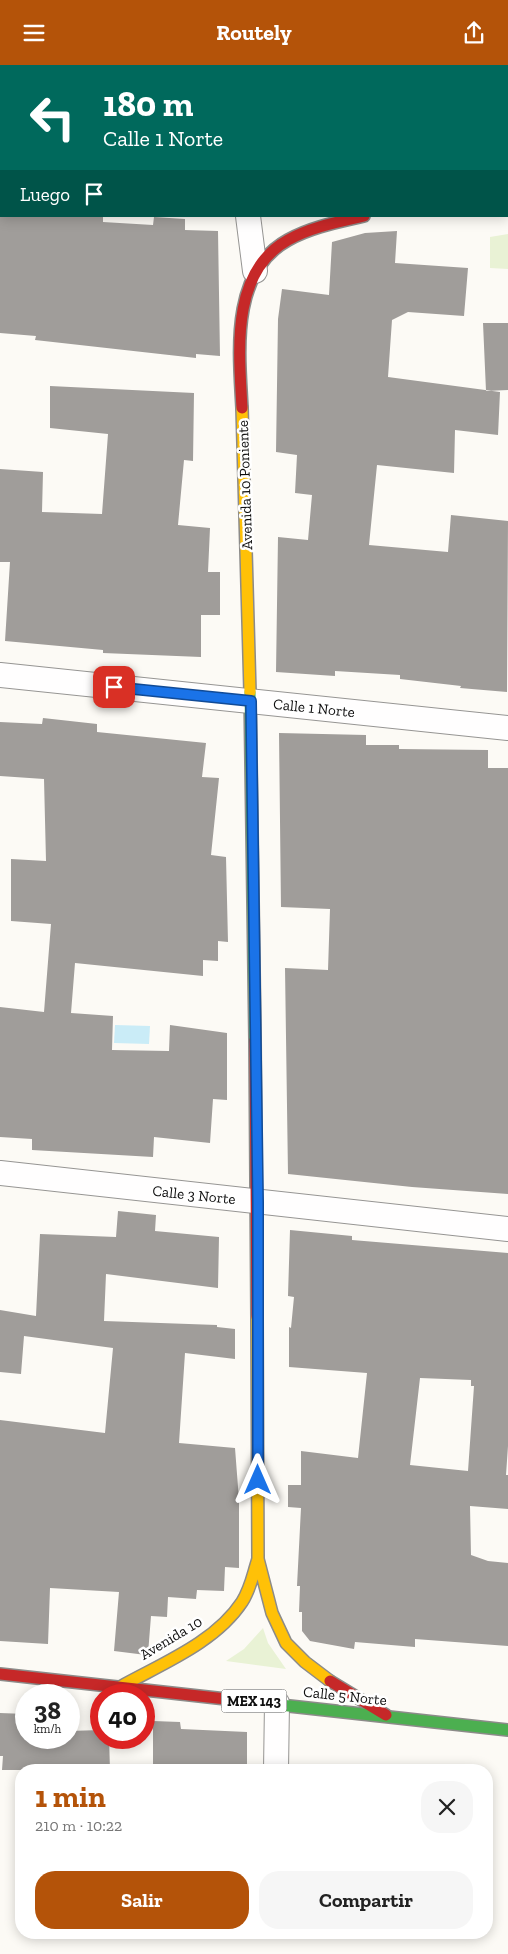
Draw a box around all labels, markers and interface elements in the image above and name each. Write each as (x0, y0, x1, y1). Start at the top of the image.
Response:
icon: menu (20, 19, 48, 47)
text: Routely (216, 19, 292, 46)
icon: share (460, 19, 488, 47)
text: 180 m (103, 83, 193, 125)
icon: left (20, 85, 85, 150)
text: Calle 1 Norte (103, 125, 223, 152)
icon: arrive (80, 180, 108, 208)
text: Luego (20, 183, 70, 206)
street label: Avenida 10 Poniente (234, 420, 256, 550)
pin (93, 666, 135, 708)
icon: arrive (100, 673, 128, 701)
street label: Calle 1 Norte (272, 695, 356, 721)
street label: Calle 3 Norte (152, 1182, 236, 1208)
position arrow (231, 1453, 283, 1505)
street label: Avenida 10 (137, 1612, 205, 1664)
street label: Calle 5 Norte (302, 1683, 388, 1709)
speed limit sign: 40 (90, 1684, 155, 1749)
road number: MEX 143 (222, 1689, 286, 1713)
text: 38 (34, 1695, 61, 1725)
text: km/h (34, 1722, 61, 1736)
text: 1 min (35, 1779, 106, 1815)
button: close (421, 1781, 473, 1833)
text: 210 m · 10:22 (35, 1816, 122, 1835)
button: Salir (35, 1871, 249, 1929)
button: Compartir (259, 1871, 473, 1929)

